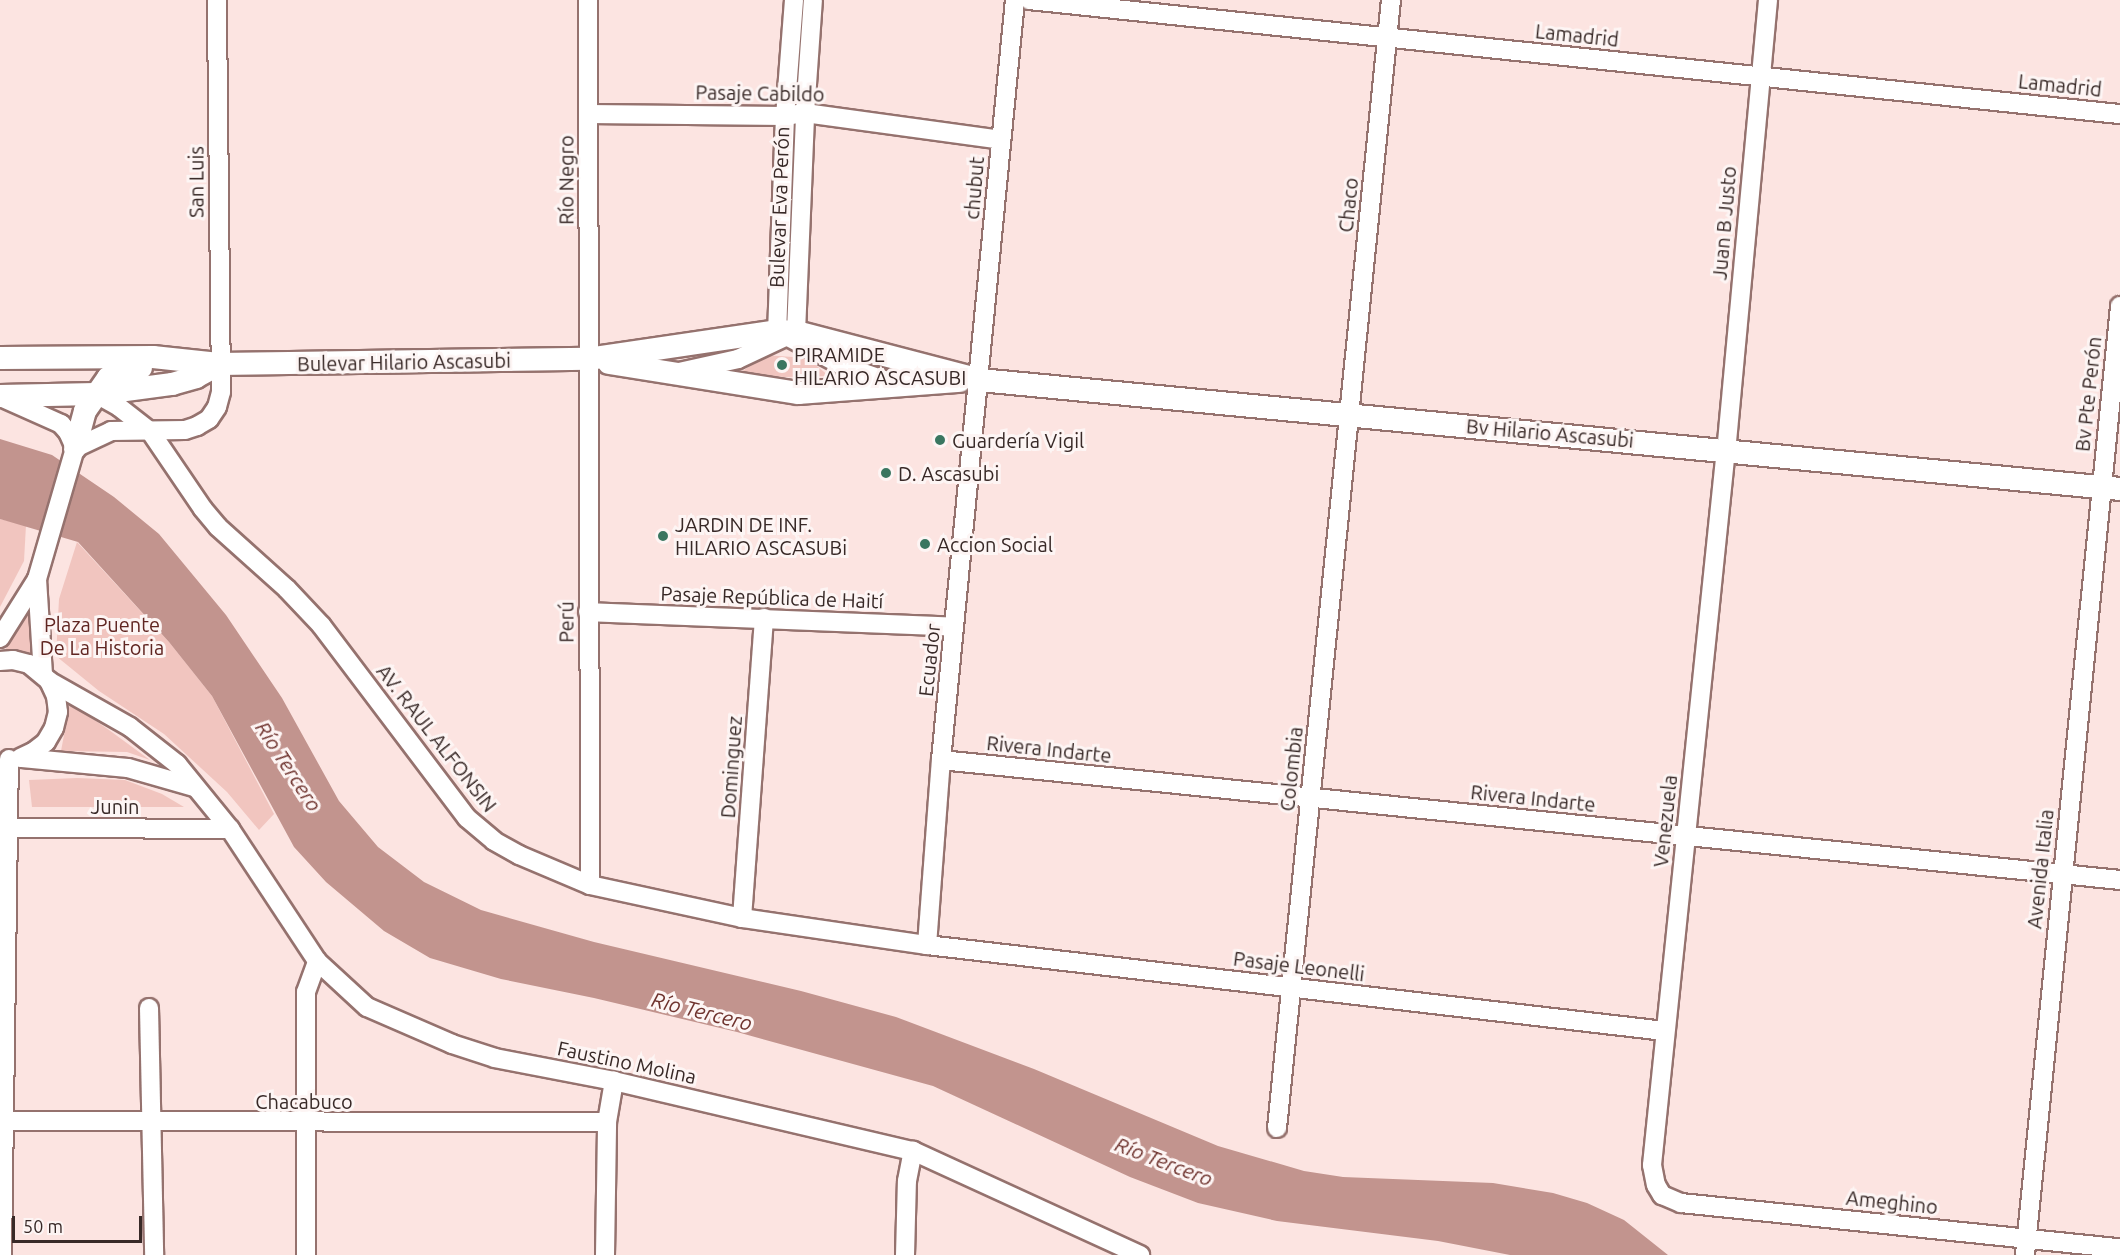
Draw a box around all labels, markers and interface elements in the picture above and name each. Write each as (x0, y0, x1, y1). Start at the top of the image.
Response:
street label: Lamadrid (1534, 19, 1620, 51)
street label: Lamadrid (2017, 69, 2103, 101)
street label: Pasaje Cabildo (695, 80, 825, 106)
street label: Bulevar Eva Perón (764, 126, 794, 288)
street label: Río Negro (554, 135, 578, 225)
street label: San Luis (184, 146, 208, 218)
street label: chubut (959, 156, 989, 220)
street label: Juan B Justo (1707, 165, 1741, 281)
street label: Chaco (1333, 176, 1363, 234)
street label: Bv Pte Perón (2070, 335, 2106, 453)
place label: PIRAMIDE HILARIO ASCASUBI (794, 342, 966, 389)
street label: Bulevar Hilario Ascasubi (297, 348, 511, 376)
marker: PIRAMIDE HILARIO ASCASUBI (775, 358, 789, 372)
street label: Bv Hilario Ascasubi (1465, 414, 1635, 452)
place label: Guardería Vigil (952, 428, 1084, 452)
marker: Guardería Vigil (933, 433, 947, 447)
place label: D. Ascasubi (898, 461, 999, 485)
marker: D. Ascasubi (879, 466, 893, 480)
place label: JARDIN DE INF. HILARIO ASCASUBi (675, 512, 847, 559)
marker: JARDIN DE INF. HILARIO ASCASUBi (656, 529, 670, 543)
place label: Accion Social (937, 532, 1053, 556)
marker: Accion Social (918, 537, 932, 551)
street label: Pasaje República de Haití (660, 581, 884, 613)
street label: Perú (554, 601, 578, 643)
park label: Plaza Puente De La Historia (40, 613, 164, 660)
street label: Ecuador (913, 622, 945, 698)
street label: AV. RAUL ALFONSIN (372, 659, 502, 817)
street label: Dominguez (715, 715, 747, 819)
water label: Río Tercero (251, 716, 327, 816)
street label: Colombia (1275, 725, 1307, 813)
street label: Rivera Indarte (985, 731, 1113, 767)
street label: Venezuela (1648, 774, 1682, 868)
street label: Rivera Indarte (1469, 780, 1597, 816)
street label: Junin (91, 794, 139, 818)
street label: Avenida Italia (2022, 808, 2058, 930)
street label: Pasaje Leonelli (1232, 946, 1366, 986)
water label: Río Tercero (649, 986, 755, 1036)
street label: Faustino Molina (555, 1036, 699, 1088)
street label: Chacabuco (255, 1089, 353, 1113)
water label: Río Tercero (1112, 1131, 1216, 1191)
street label: Ameghino (1845, 1185, 1939, 1219)
scale bar (15, 1204, 146, 1242)
text: 50 m (23, 1216, 63, 1236)

